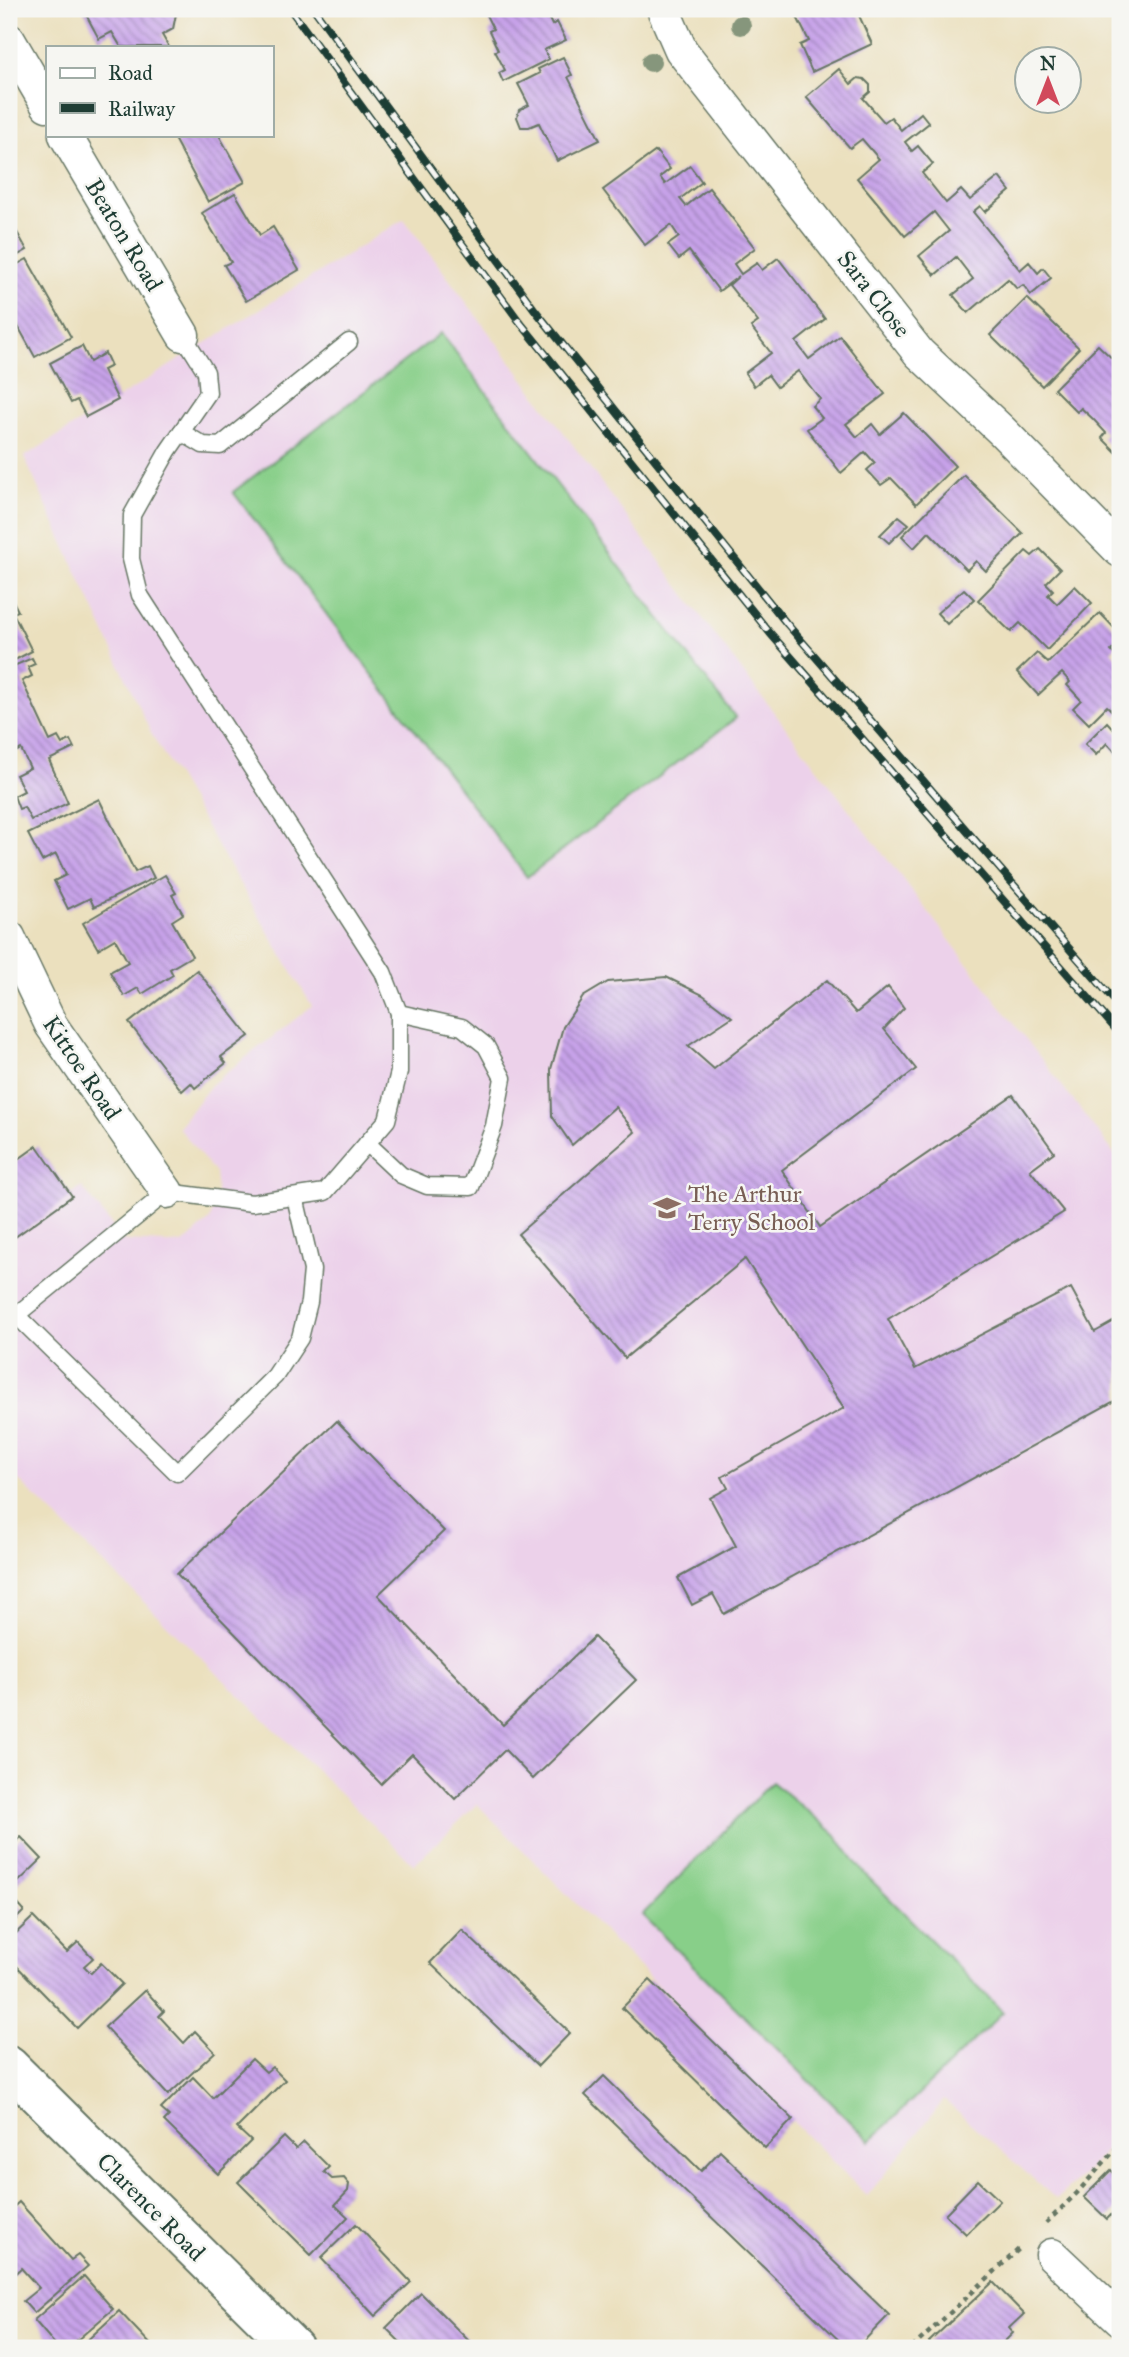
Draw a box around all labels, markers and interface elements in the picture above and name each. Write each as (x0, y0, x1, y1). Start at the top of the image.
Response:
legend (46, 46, 273, 136)
north arrow (1014, 46, 1084, 116)
text: N (1040, 52, 1056, 75)
text: Road (108, 60, 153, 86)
text: Railway (108, 96, 176, 122)
street label: Beaton Road (79, 173, 169, 297)
street label: Sara Close (831, 245, 917, 343)
street label: Kittoe Road (36, 1010, 128, 1126)
place label: The Arthur Terry School (688, 1179, 816, 1237)
school or university icon: The Arthur Terry School (652, 1193, 682, 1223)
street label: Clarence Road (90, 2146, 212, 2268)

